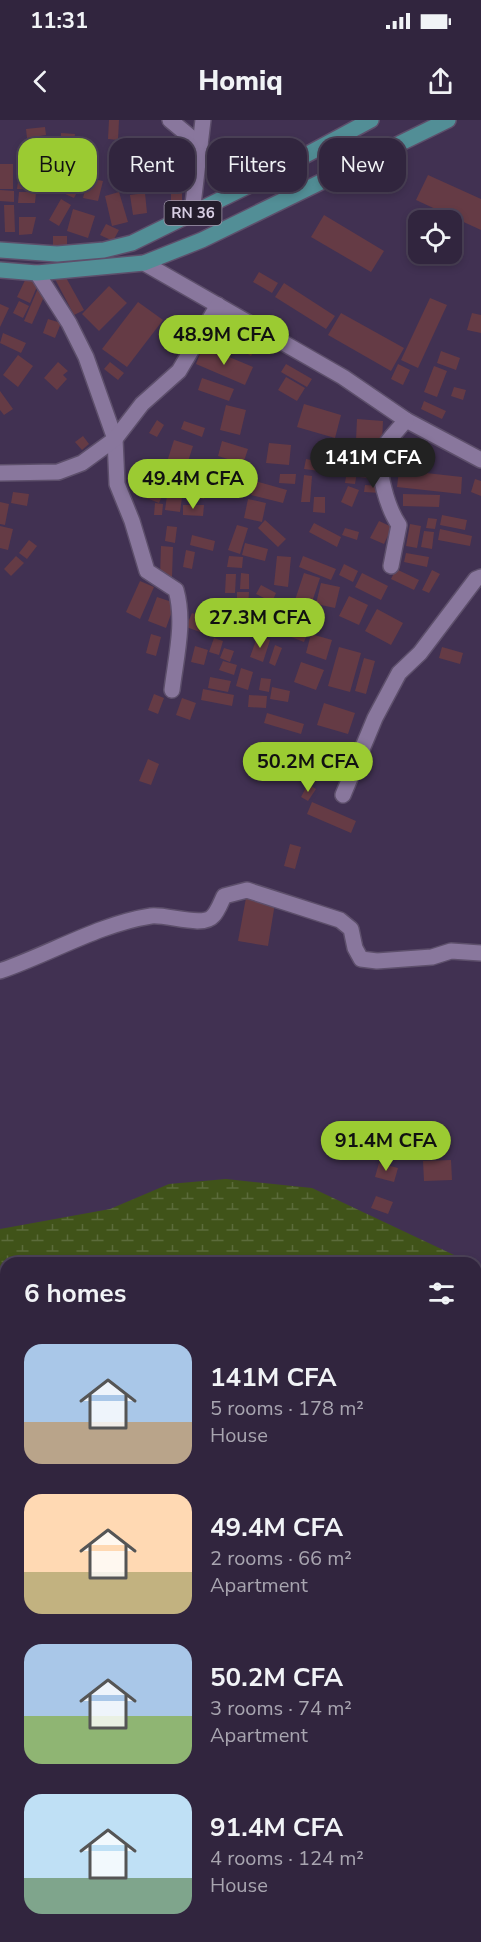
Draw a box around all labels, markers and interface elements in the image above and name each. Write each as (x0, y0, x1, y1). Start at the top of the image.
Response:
text: 11:31 (30, 6, 88, 36)
text: Homiq (198, 63, 283, 100)
icon: back (24, 65, 57, 98)
icon: share (424, 65, 457, 98)
chip: Buy (18, 138, 97, 192)
chip: Rent (109, 138, 195, 192)
chip: Filters (207, 138, 307, 192)
chip: New (319, 138, 406, 192)
road number: RN 36 (164, 201, 222, 225)
map controls (408, 210, 462, 264)
button: locate (408, 210, 462, 264)
pin: 48.9M CFA (155, 315, 293, 366)
text: 48.9M CFA (173, 321, 275, 348)
pin: 141M CFA (311, 438, 435, 489)
text: 141M CFA (324, 444, 422, 471)
pin: 49.4M CFA (124, 459, 262, 510)
text: 49.4M CFA (142, 465, 244, 492)
pin: 27.3M CFA (191, 598, 329, 649)
text: 27.3M CFA (209, 604, 311, 631)
pin: 50.2M CFA (239, 742, 377, 793)
text: 50.2M CFA (257, 748, 359, 775)
pin: 91.4M CFA (317, 1121, 455, 1172)
text: 91.4M CFA (335, 1127, 437, 1154)
text: 6 homes (24, 1276, 126, 1311)
icon: filters (425, 1277, 458, 1310)
text: 141M CFA (210, 1360, 337, 1395)
icon: home (72, 1368, 144, 1440)
text: 5 rooms · 178 m² (210, 1395, 364, 1422)
text: House (210, 1422, 268, 1449)
text: 49.4M CFA (210, 1510, 343, 1545)
icon: home (72, 1518, 144, 1590)
text: 2 rooms · 66 m² (210, 1545, 352, 1572)
text: Apartment (210, 1572, 308, 1599)
text: 50.2M CFA (210, 1660, 343, 1695)
icon: home (72, 1668, 144, 1740)
text: 3 rooms · 74 m² (210, 1695, 352, 1722)
text: Apartment (210, 1722, 308, 1749)
text: 91.4M CFA (210, 1810, 343, 1845)
icon: home (72, 1818, 144, 1890)
text: 4 rooms · 124 m² (210, 1845, 364, 1872)
text: House (210, 1872, 268, 1899)

